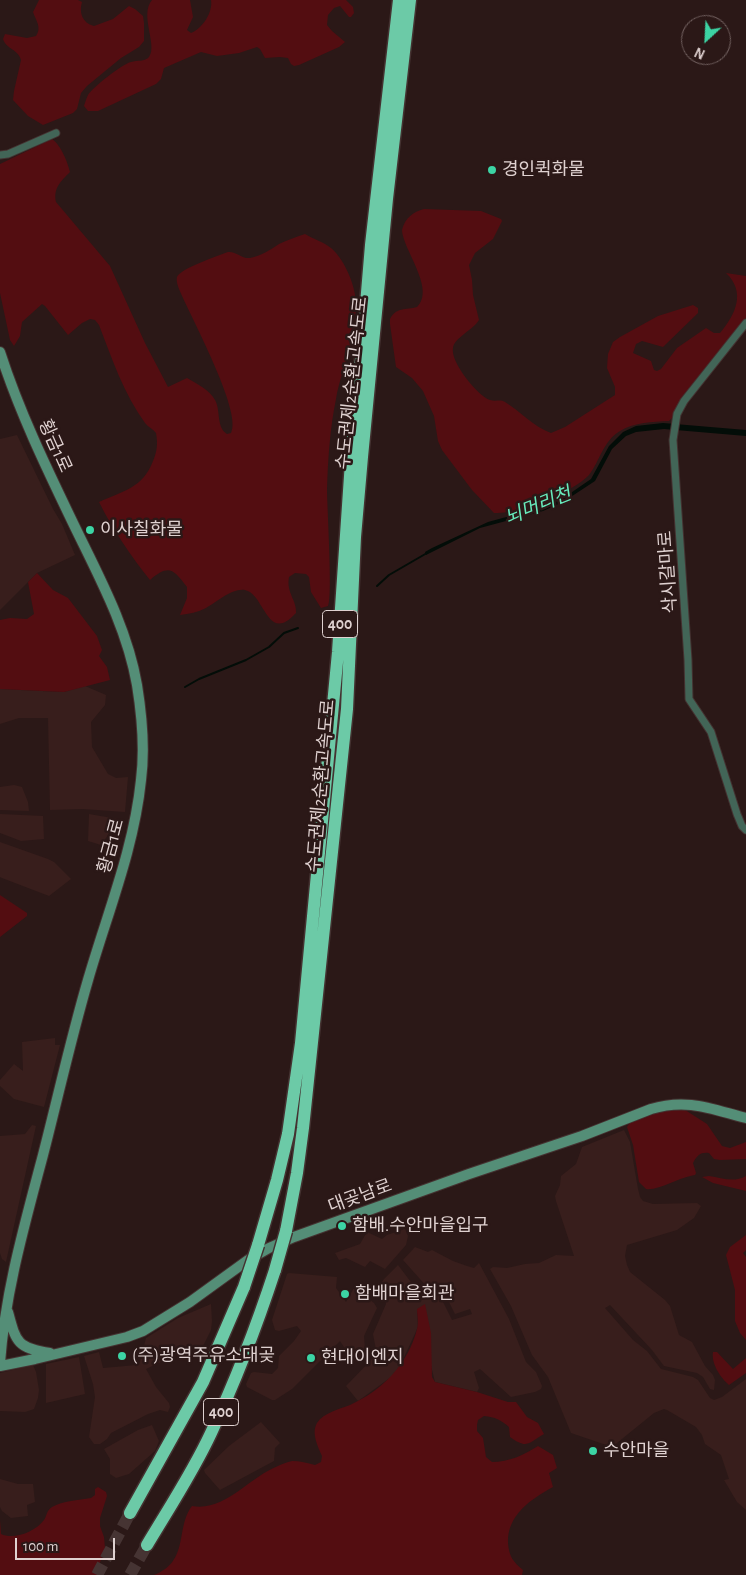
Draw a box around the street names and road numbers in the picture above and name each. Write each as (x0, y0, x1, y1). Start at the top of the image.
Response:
street label: 수도권제2순환고속도로 (332, 295, 372, 471)
street label: 황금1로 (34, 416, 76, 476)
street label: 삭시갈마로 (654, 530, 682, 614)
road number: 400 (322, 610, 358, 638)
street label: 수도권제2순환고속도로 (303, 698, 339, 874)
street label: 황금1로 (93, 816, 129, 876)
street label: 대곶남로 (325, 1175, 395, 1217)
road number: 400 (204, 1398, 238, 1425)

